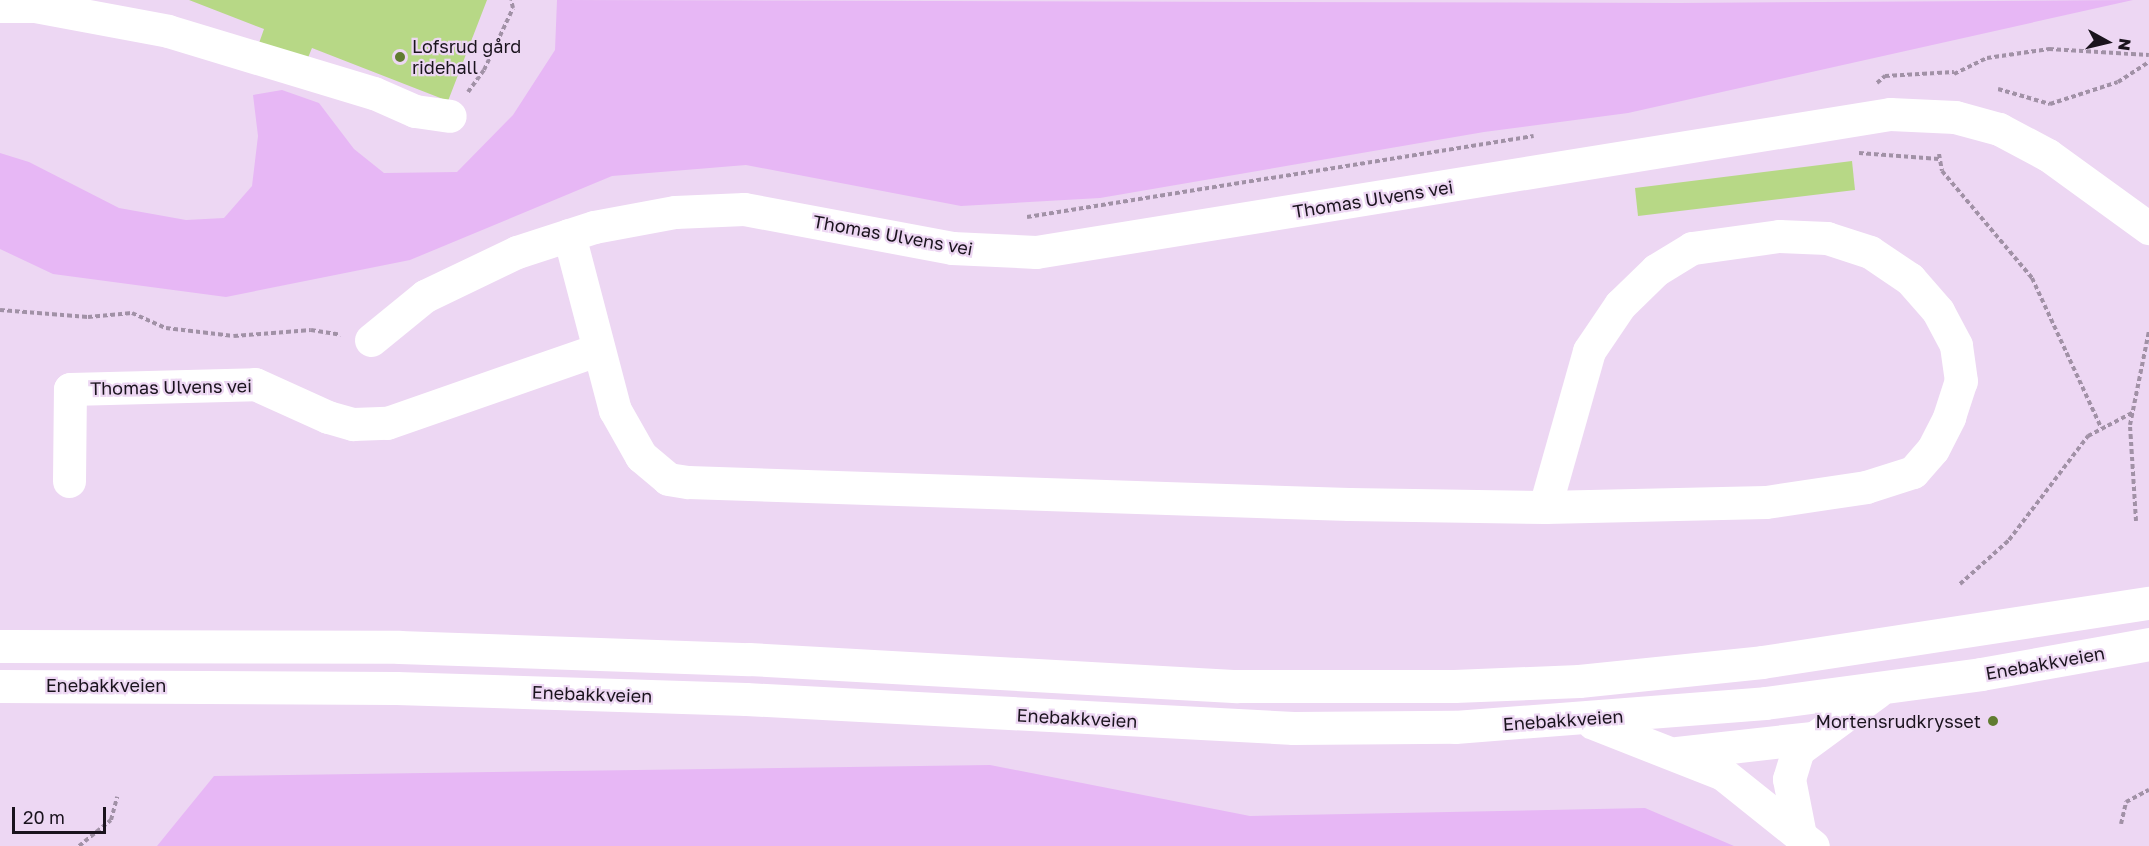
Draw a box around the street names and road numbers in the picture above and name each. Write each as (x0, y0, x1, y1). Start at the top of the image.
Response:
street label: Thomas Ulvens vei (1291, 176, 1455, 222)
street label: Thomas Ulvens vei (811, 210, 975, 260)
street label: Thomas Ulvens vei (90, 375, 252, 399)
street label: Enebakkveien (1984, 642, 2106, 684)
street label: Enebakkveien (46, 674, 166, 696)
street label: Enebakkveien (531, 681, 653, 707)
street label: Enebakkveien (1016, 704, 1138, 732)
street label: Enebakkveien (1502, 705, 1624, 735)

